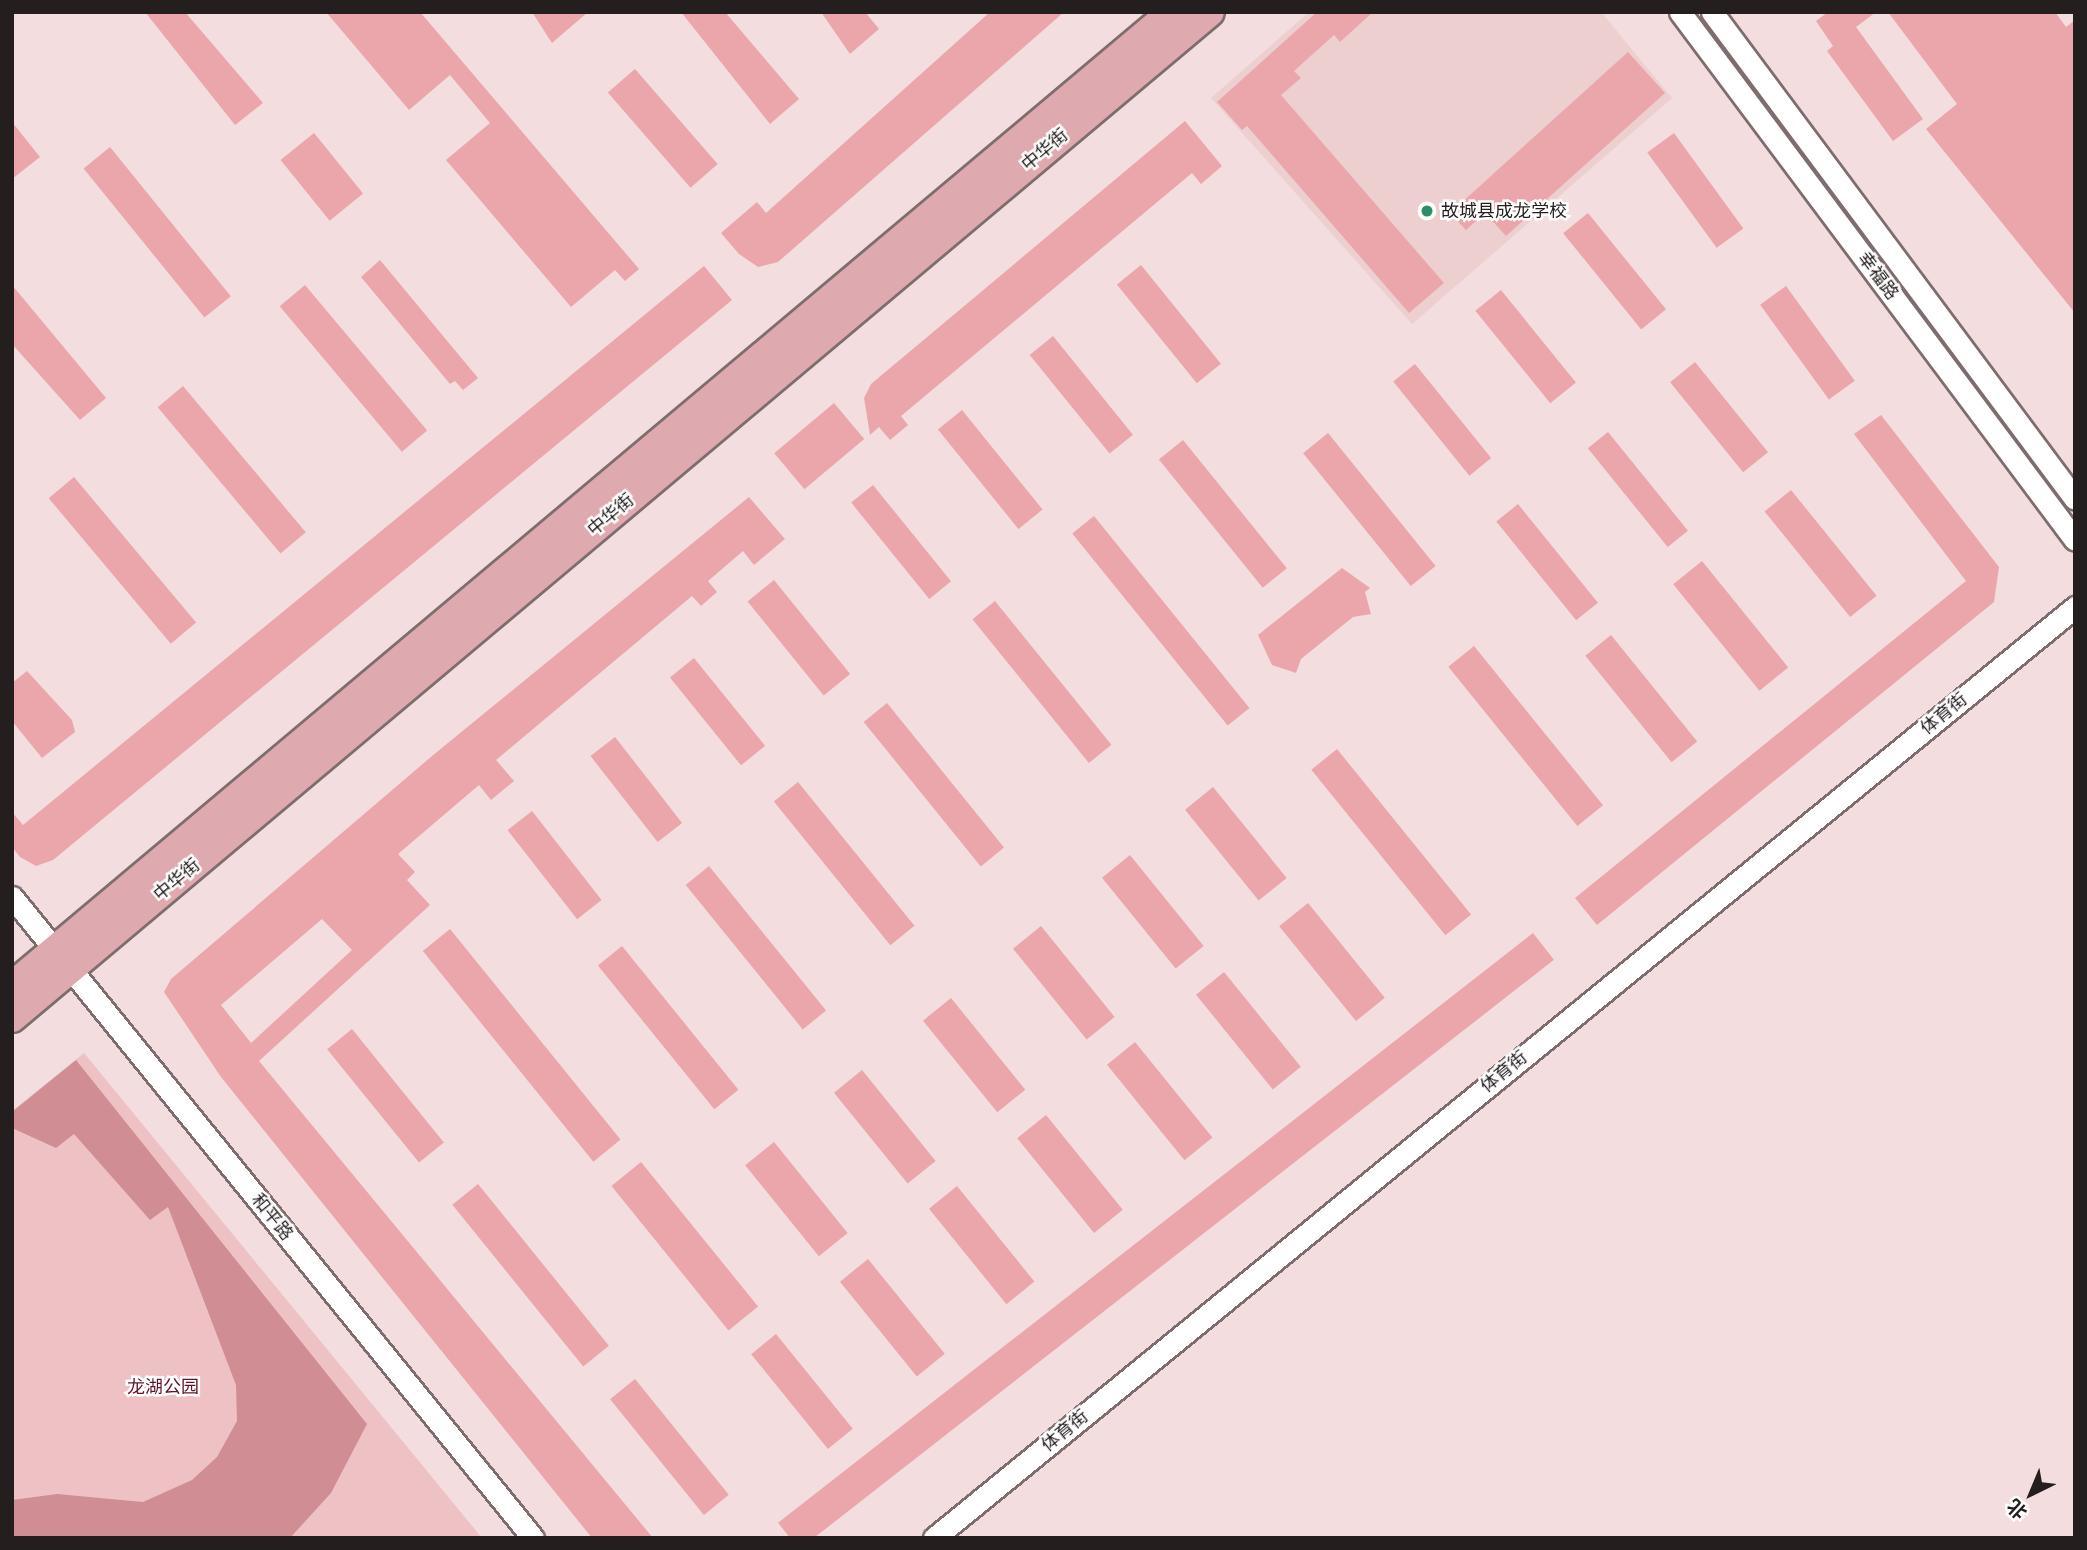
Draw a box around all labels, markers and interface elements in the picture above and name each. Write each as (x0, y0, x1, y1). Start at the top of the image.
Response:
street label: 中华街 (1017, 124, 1073, 176)
place label: 故城县成龙学校 (1441, 200, 1567, 222)
marker: 故城县成龙学校 (1419, 203, 1435, 219)
street label: 幸福路 (1853, 248, 1903, 304)
street label: 中华街 (583, 489, 639, 541)
street label: 体育街 (1916, 689, 1972, 739)
street label: 中华街 (149, 854, 205, 906)
street label: 体育街 (1476, 1047, 1532, 1097)
street label: 和平路 (247, 1189, 297, 1245)
park label: 龙湖公园 (127, 1376, 199, 1398)
street label: 体育街 (1037, 1406, 1093, 1456)
north arrow (1996, 1459, 2066, 1529)
text: 北 (2002, 1495, 2031, 1524)

